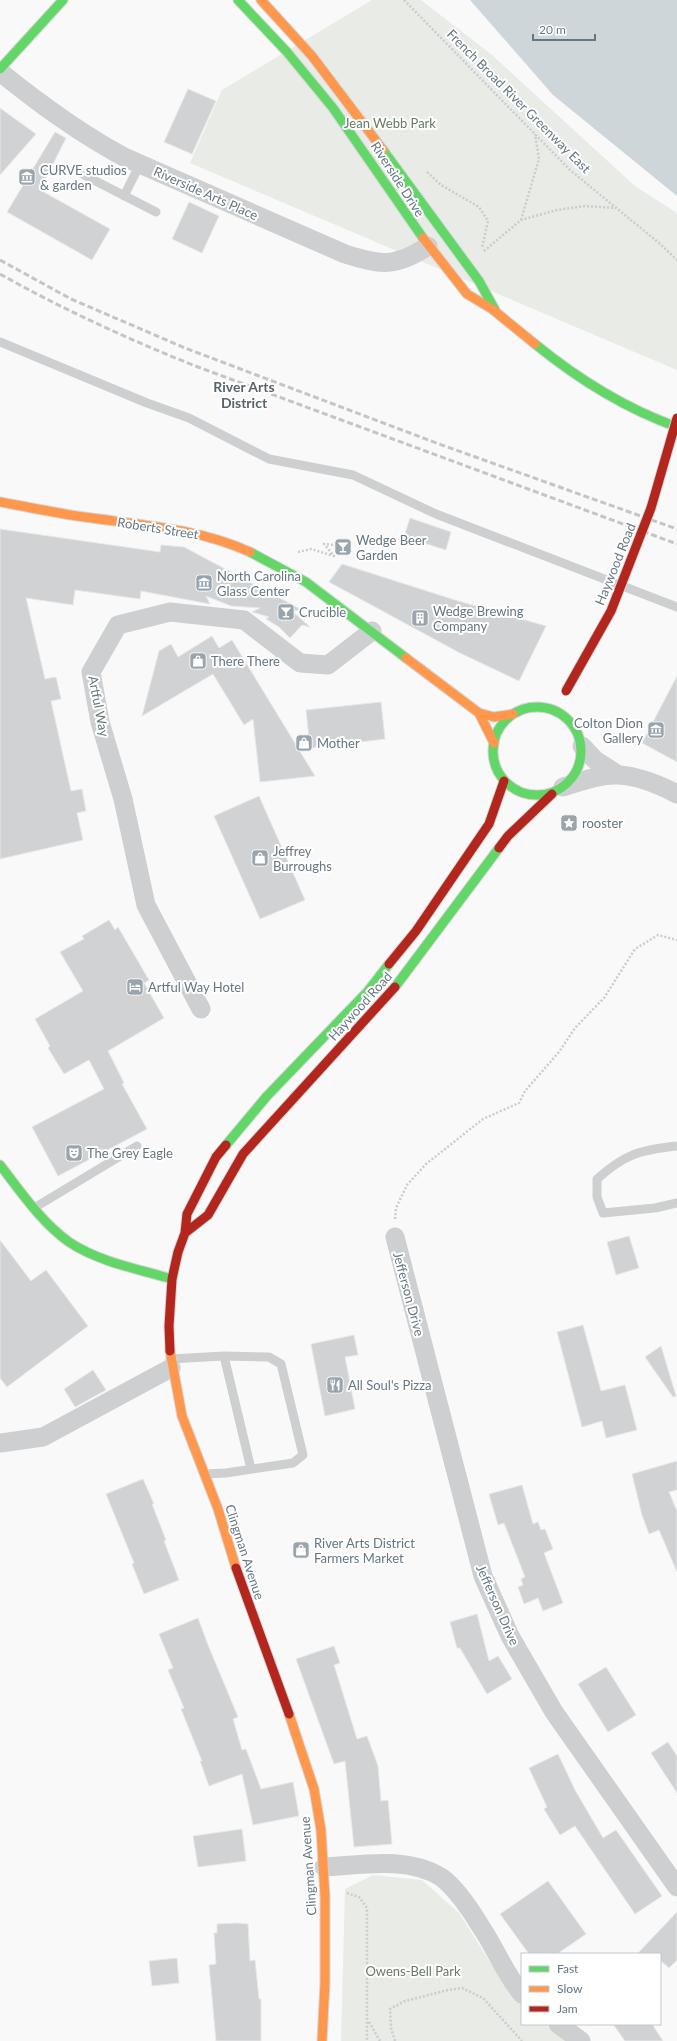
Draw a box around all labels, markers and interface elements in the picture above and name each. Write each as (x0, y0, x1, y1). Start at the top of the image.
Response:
scale bar (533, 16, 595, 42)
text: 20 m (539, 22, 566, 37)
street label: French Broad River Greenway East (444, 26, 594, 176)
park label: Jean Webb Park (344, 115, 436, 131)
street label: Riverside Drive (368, 138, 428, 220)
place label: CURVE studios & garden (40, 162, 127, 193)
street label: Riverside Arts Place (151, 163, 261, 223)
museum icon: CURVE studios & garden (17, 167, 37, 187)
district label: River Arts District (213, 378, 275, 411)
street label: Roberts Street (116, 514, 200, 542)
street label: Haywood Road (591, 521, 639, 607)
place label: Wedge Beer Garden (356, 532, 427, 563)
bar icon: Wedge Beer Garden (333, 537, 353, 557)
place label: North Carolina Glass Center (217, 568, 301, 599)
museum icon: North Carolina Glass Center (194, 573, 214, 593)
bar icon: Crucible (276, 602, 296, 622)
place label: Wedge Brewing Company (433, 603, 524, 634)
place label: Crucible (299, 604, 346, 620)
building icon: Wedge Brewing Company (410, 608, 430, 628)
shop icon: There There (188, 651, 208, 671)
place label: There There (211, 653, 280, 669)
street label: Artful Way (85, 674, 113, 738)
place label: Colton Dion Gallery (574, 715, 643, 746)
museum icon: Colton Dion Gallery (646, 720, 666, 740)
shop icon: Mother (294, 733, 314, 753)
place label: Mother (317, 735, 360, 751)
place icon: rooster (559, 813, 579, 833)
place label: rooster (582, 815, 623, 831)
place label: Jeffrey Burroughs (273, 843, 332, 874)
shop icon: Jeffrey Burroughs (250, 848, 270, 868)
street label: Haywood Road (325, 968, 395, 1044)
hotel icon: Artful Way Hotel (125, 977, 145, 997)
place label: Artful Way Hotel (148, 979, 244, 995)
theatre icon: The Grey Eagle (64, 1143, 84, 1163)
place label: The Grey Eagle (87, 1145, 173, 1161)
street label: Jefferson Drive (390, 1250, 428, 1338)
restaurant icon: All Soul's Pizza (325, 1375, 345, 1395)
place label: All Soul's Pizza (348, 1377, 432, 1393)
street label: Clingman Avenue (222, 1502, 268, 1602)
place label: River Arts District Farmers Market (314, 1535, 415, 1566)
shop icon: River Arts District Farmers Market (291, 1540, 311, 1560)
street label: Jefferson Drive (473, 1562, 523, 1648)
street label: Clingman Avenue (297, 1816, 319, 1916)
legend (521, 1953, 661, 2025)
text: Fast (557, 1961, 579, 1976)
park label: Owens-Bell Park (365, 1963, 461, 1979)
text: Slow (557, 1981, 583, 1996)
text: Jam (557, 2001, 578, 2016)

